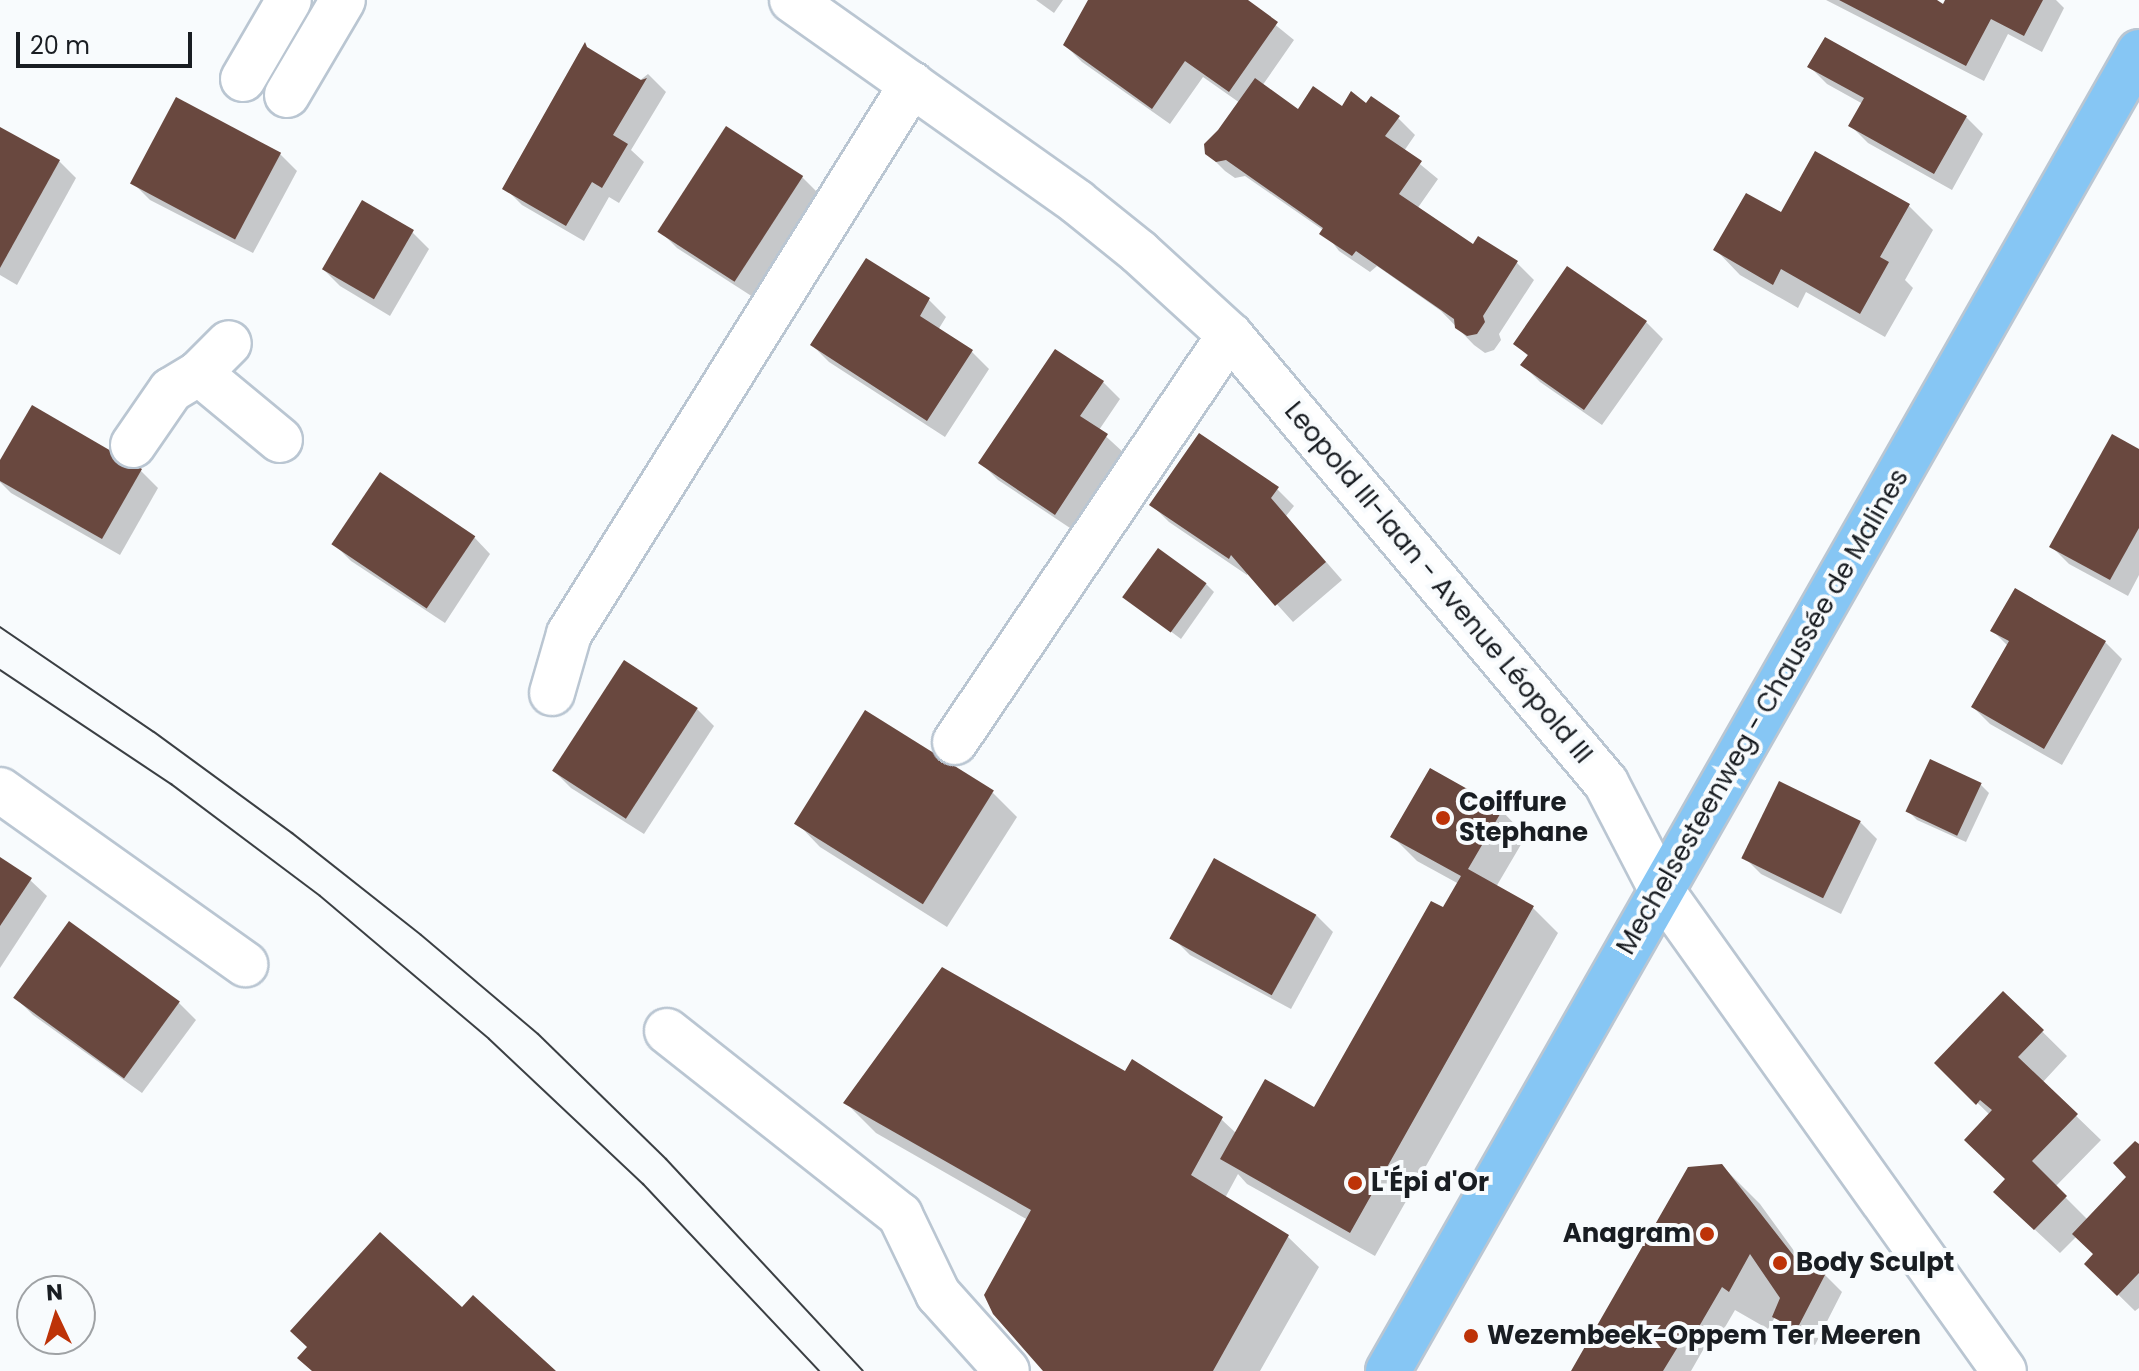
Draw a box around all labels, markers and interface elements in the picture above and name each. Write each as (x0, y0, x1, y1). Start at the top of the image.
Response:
scale bar (20, 16, 196, 66)
text: 20 m (30, 29, 90, 62)
street label: Leopold III-laan - Avenue Léopold III (1278, 396, 1598, 770)
street label: Mechelsesteenweg - Chaussée de Malines (1611, 464, 1915, 960)
place label: Coiffure Stephane (1459, 787, 1588, 848)
marker: Coiffure Stephane (1434, 809, 1452, 827)
place label: L'Épi d'Or (1371, 1167, 1489, 1199)
marker: L'Épi d'Or (1346, 1174, 1364, 1192)
place label: Anagram (1563, 1218, 1691, 1250)
marker: Anagram (1698, 1225, 1716, 1243)
place label: Body Sculpt (1796, 1247, 1954, 1279)
marker: Body Sculpt (1771, 1254, 1789, 1272)
north arrow (16, 1275, 96, 1355)
text: N (45, 1277, 64, 1309)
place label: Wezembeek-Oppem Ter Meeren (1487, 1320, 1921, 1352)
marker: Wezembeek-Oppem Ter Meeren (1462, 1327, 1480, 1345)

